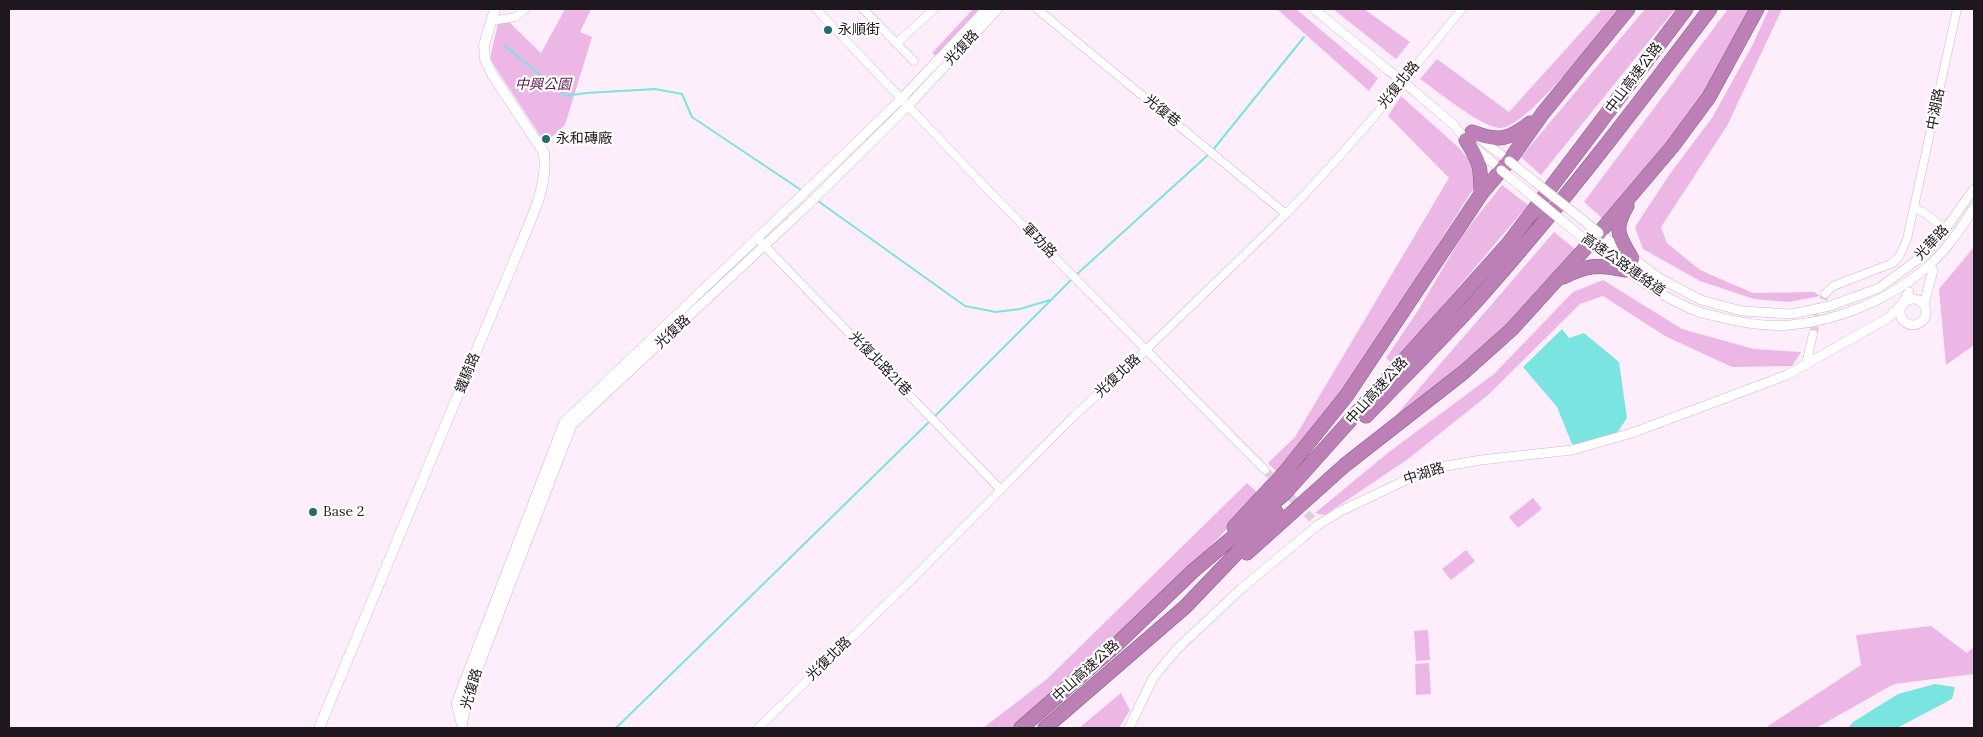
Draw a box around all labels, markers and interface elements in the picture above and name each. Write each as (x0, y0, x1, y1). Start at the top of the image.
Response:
place label: 永順街 (838, 22, 880, 38)
marker: 永順街 (822, 24, 834, 36)
street label: 光復路 (942, 27, 982, 69)
street label: 中山高速公路 (1602, 39, 1666, 117)
street label: 光復北路 (1375, 58, 1423, 112)
park label: 中興公園 (515, 77, 571, 93)
street label: 中湖路 (1924, 87, 1948, 131)
street label: 光復巷 (1140, 91, 1184, 131)
place label: 永和磚廠 (556, 131, 612, 147)
marker: 永和磚廠 (540, 133, 552, 145)
street label: 軍功路 (1018, 220, 1060, 262)
street label: 光華路 (1912, 222, 1952, 264)
street label: 高速公路連絡道 (1578, 230, 1668, 300)
street label: 光復路 (652, 312, 694, 352)
street label: 光復北路21巷 (845, 328, 915, 400)
street label: 鐵騎路 (452, 350, 484, 396)
street label: 光復北路 (1092, 351, 1144, 401)
street label: 中山高速公路 (1343, 354, 1411, 428)
street label: 中湖路 (1401, 460, 1447, 488)
place label: Base 2 (323, 504, 364, 520)
marker: Base 2 (307, 506, 319, 518)
street label: 光復北路 (803, 634, 855, 684)
street label: 中山高速公路 (1049, 637, 1123, 705)
street label: 光復路 (458, 666, 486, 712)

